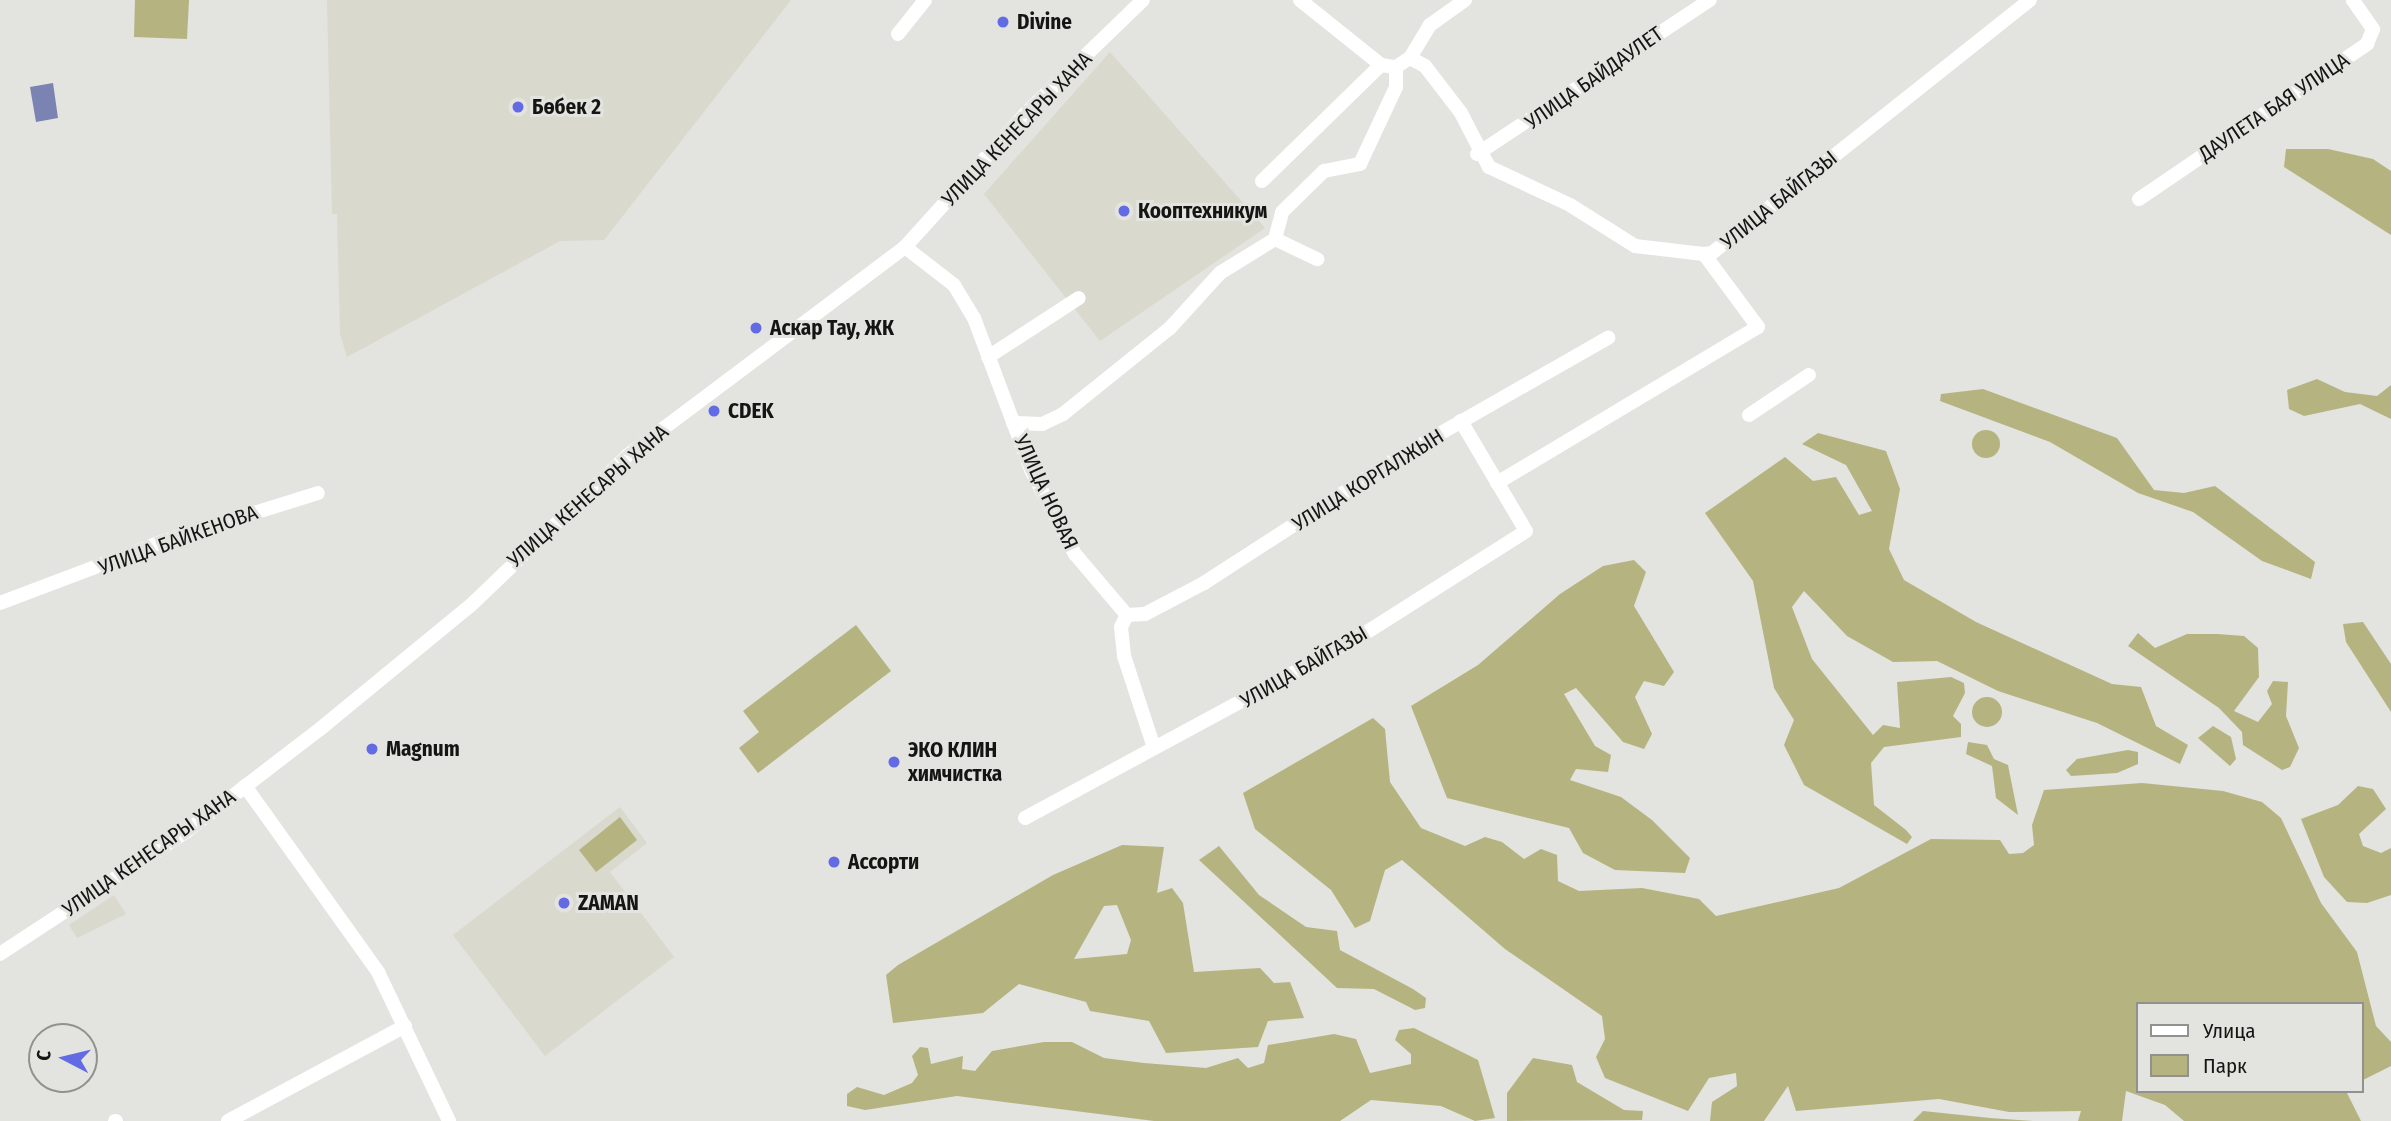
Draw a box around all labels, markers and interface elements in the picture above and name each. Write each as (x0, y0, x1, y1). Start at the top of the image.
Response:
place label: Divine (1017, 9, 1072, 35)
marker: Divine (995, 14, 1011, 30)
street label: УЛИЦА БАЙДАУЛЕТ (1520, 21, 1668, 135)
street label: УЛИЦА КЕНЕСАРЫ ХАНА (937, 46, 1097, 212)
street label: ДАУЛЕТА БАЯ УЛИЦА (2194, 47, 2354, 167)
place label: Бөбек 2 (532, 94, 601, 120)
marker: Бөбек 2 (510, 99, 526, 115)
street label: УЛИЦА БАЙГАЗЫ (1716, 145, 1842, 255)
place label: Кооптехникум (1138, 198, 1268, 224)
marker: Кооптехникум (1116, 203, 1132, 219)
place label: Аскар Тау, ЖК (770, 315, 894, 341)
marker: Аскар Тау, ЖК (748, 320, 764, 336)
place label: CDEK (728, 398, 774, 424)
marker: CDEK (706, 403, 722, 419)
street label: УЛИЦА КЕНЕСАРЫ ХАНА (502, 419, 674, 573)
street label: УЛИЦА КОРГАЛЖЫН (1288, 423, 1448, 537)
street label: УЛИЦА НОВАЯ (1009, 431, 1083, 553)
street label: УЛИЦА БАЙКЕНОВА (95, 500, 261, 580)
street label: УЛИЦА БАЙГАЗЫ (1236, 621, 1372, 713)
place label: Magnum (386, 736, 460, 762)
place label: ЭКО КЛИН химчистка (908, 737, 1002, 787)
marker: Magnum (364, 741, 380, 757)
marker: ЭКО КЛИН химчистка (886, 754, 902, 770)
street label: УЛИЦА КЕНЕСАРЫ ХАНА (58, 784, 240, 922)
place label: Ассорти (848, 849, 919, 875)
marker: Ассорти (826, 854, 842, 870)
place label: ZAMAN (578, 890, 639, 916)
marker: ZAMAN (556, 895, 572, 911)
legend (2136, 1002, 2363, 1093)
text: Улица (2203, 1018, 2256, 1044)
north arrow (28, 1023, 98, 1093)
text: С (32, 1049, 56, 1062)
text: Парк (2203, 1053, 2247, 1079)

